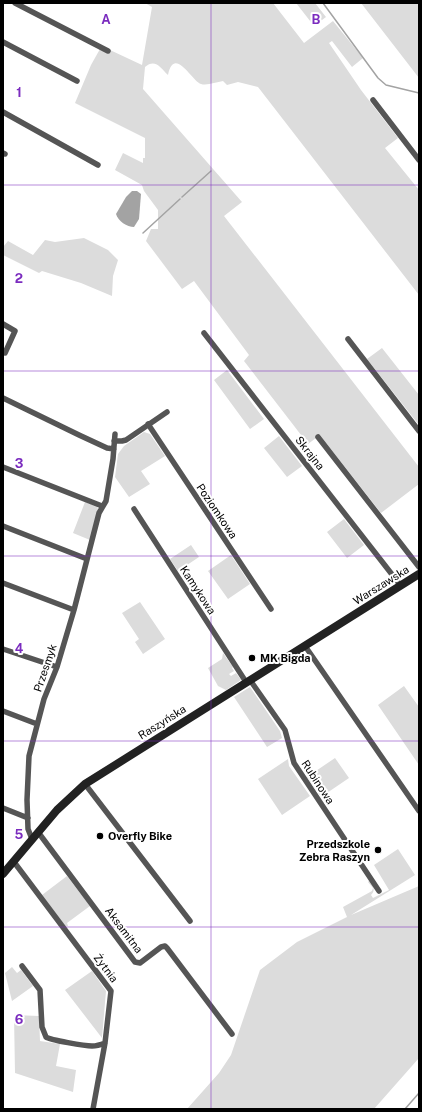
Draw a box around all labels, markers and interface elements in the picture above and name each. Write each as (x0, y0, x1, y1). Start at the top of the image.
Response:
text: A (101, 12, 111, 27)
text: B (312, 12, 321, 27)
text: 1 (16, 85, 22, 100)
text: 2 (15, 271, 23, 286)
street label: Skrajna (293, 434, 327, 472)
text: 3 (15, 456, 24, 471)
street label: Poziomkowa (194, 481, 240, 541)
street label: Warszawska (351, 563, 411, 607)
street label: Kamykowa (178, 564, 218, 616)
text: 4 (15, 641, 24, 656)
street label: Przesmyk (31, 643, 59, 693)
place label: MK Bigda (260, 652, 311, 664)
marker: MK Bigda (247, 653, 257, 663)
street label: Raszyńska (136, 703, 188, 741)
street label: Rubinowa (299, 758, 337, 806)
text: 5 (15, 827, 24, 842)
place label: Overfly Bike (108, 830, 172, 842)
marker: Overfly Bike (95, 831, 105, 841)
place label: Przedszkole Zebra Raszyn (299, 838, 370, 863)
marker: Przedszkole Zebra Raszyn (373, 845, 383, 855)
street label: Aksamitna (103, 905, 145, 955)
street label: Żytnia (92, 951, 121, 984)
text: 6 (15, 1012, 24, 1027)

